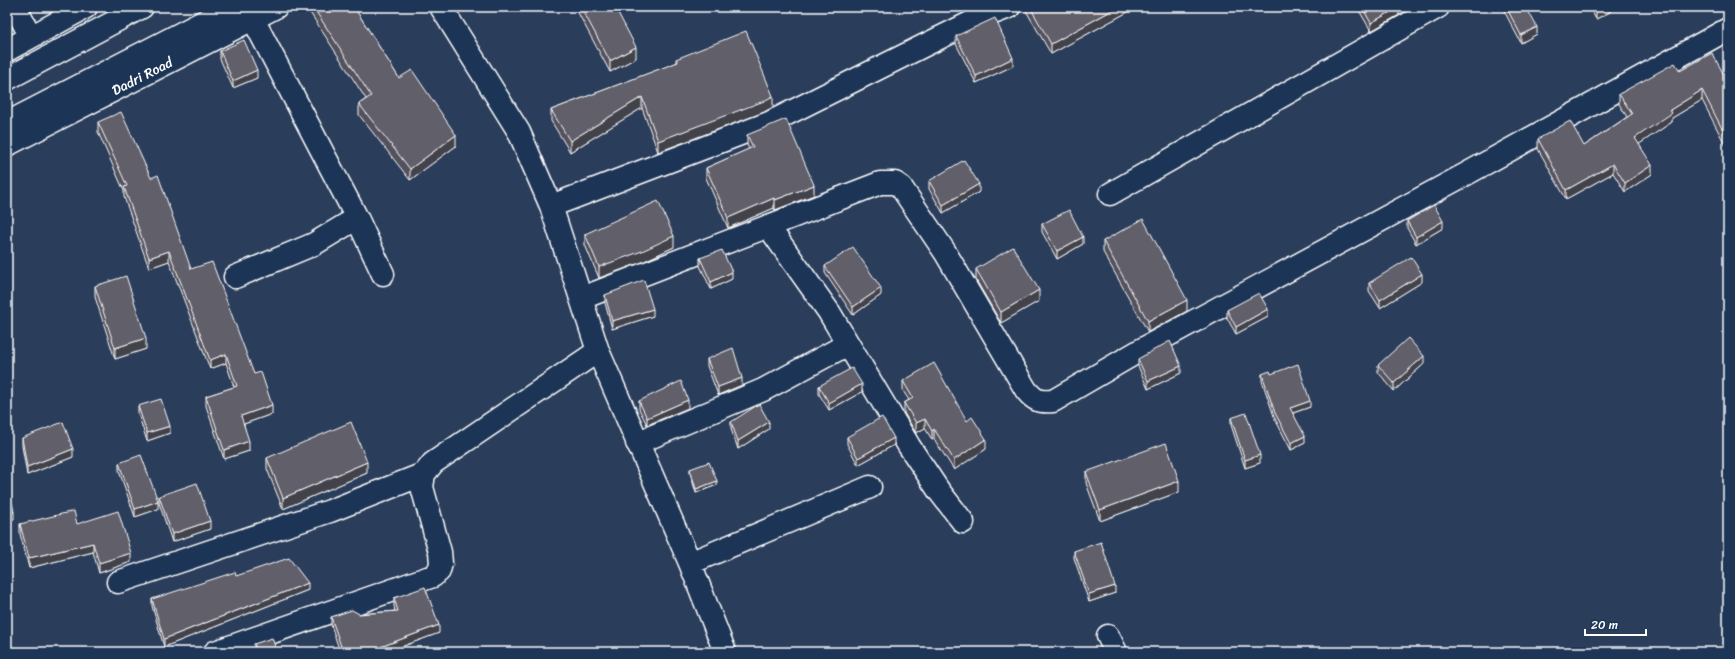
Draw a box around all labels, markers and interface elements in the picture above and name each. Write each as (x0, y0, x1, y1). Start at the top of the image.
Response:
street label: Dadri Road (107, 50, 179, 103)
scale bar (1585, 611, 1646, 637)
text: 20 m (1591, 614, 1618, 636)

